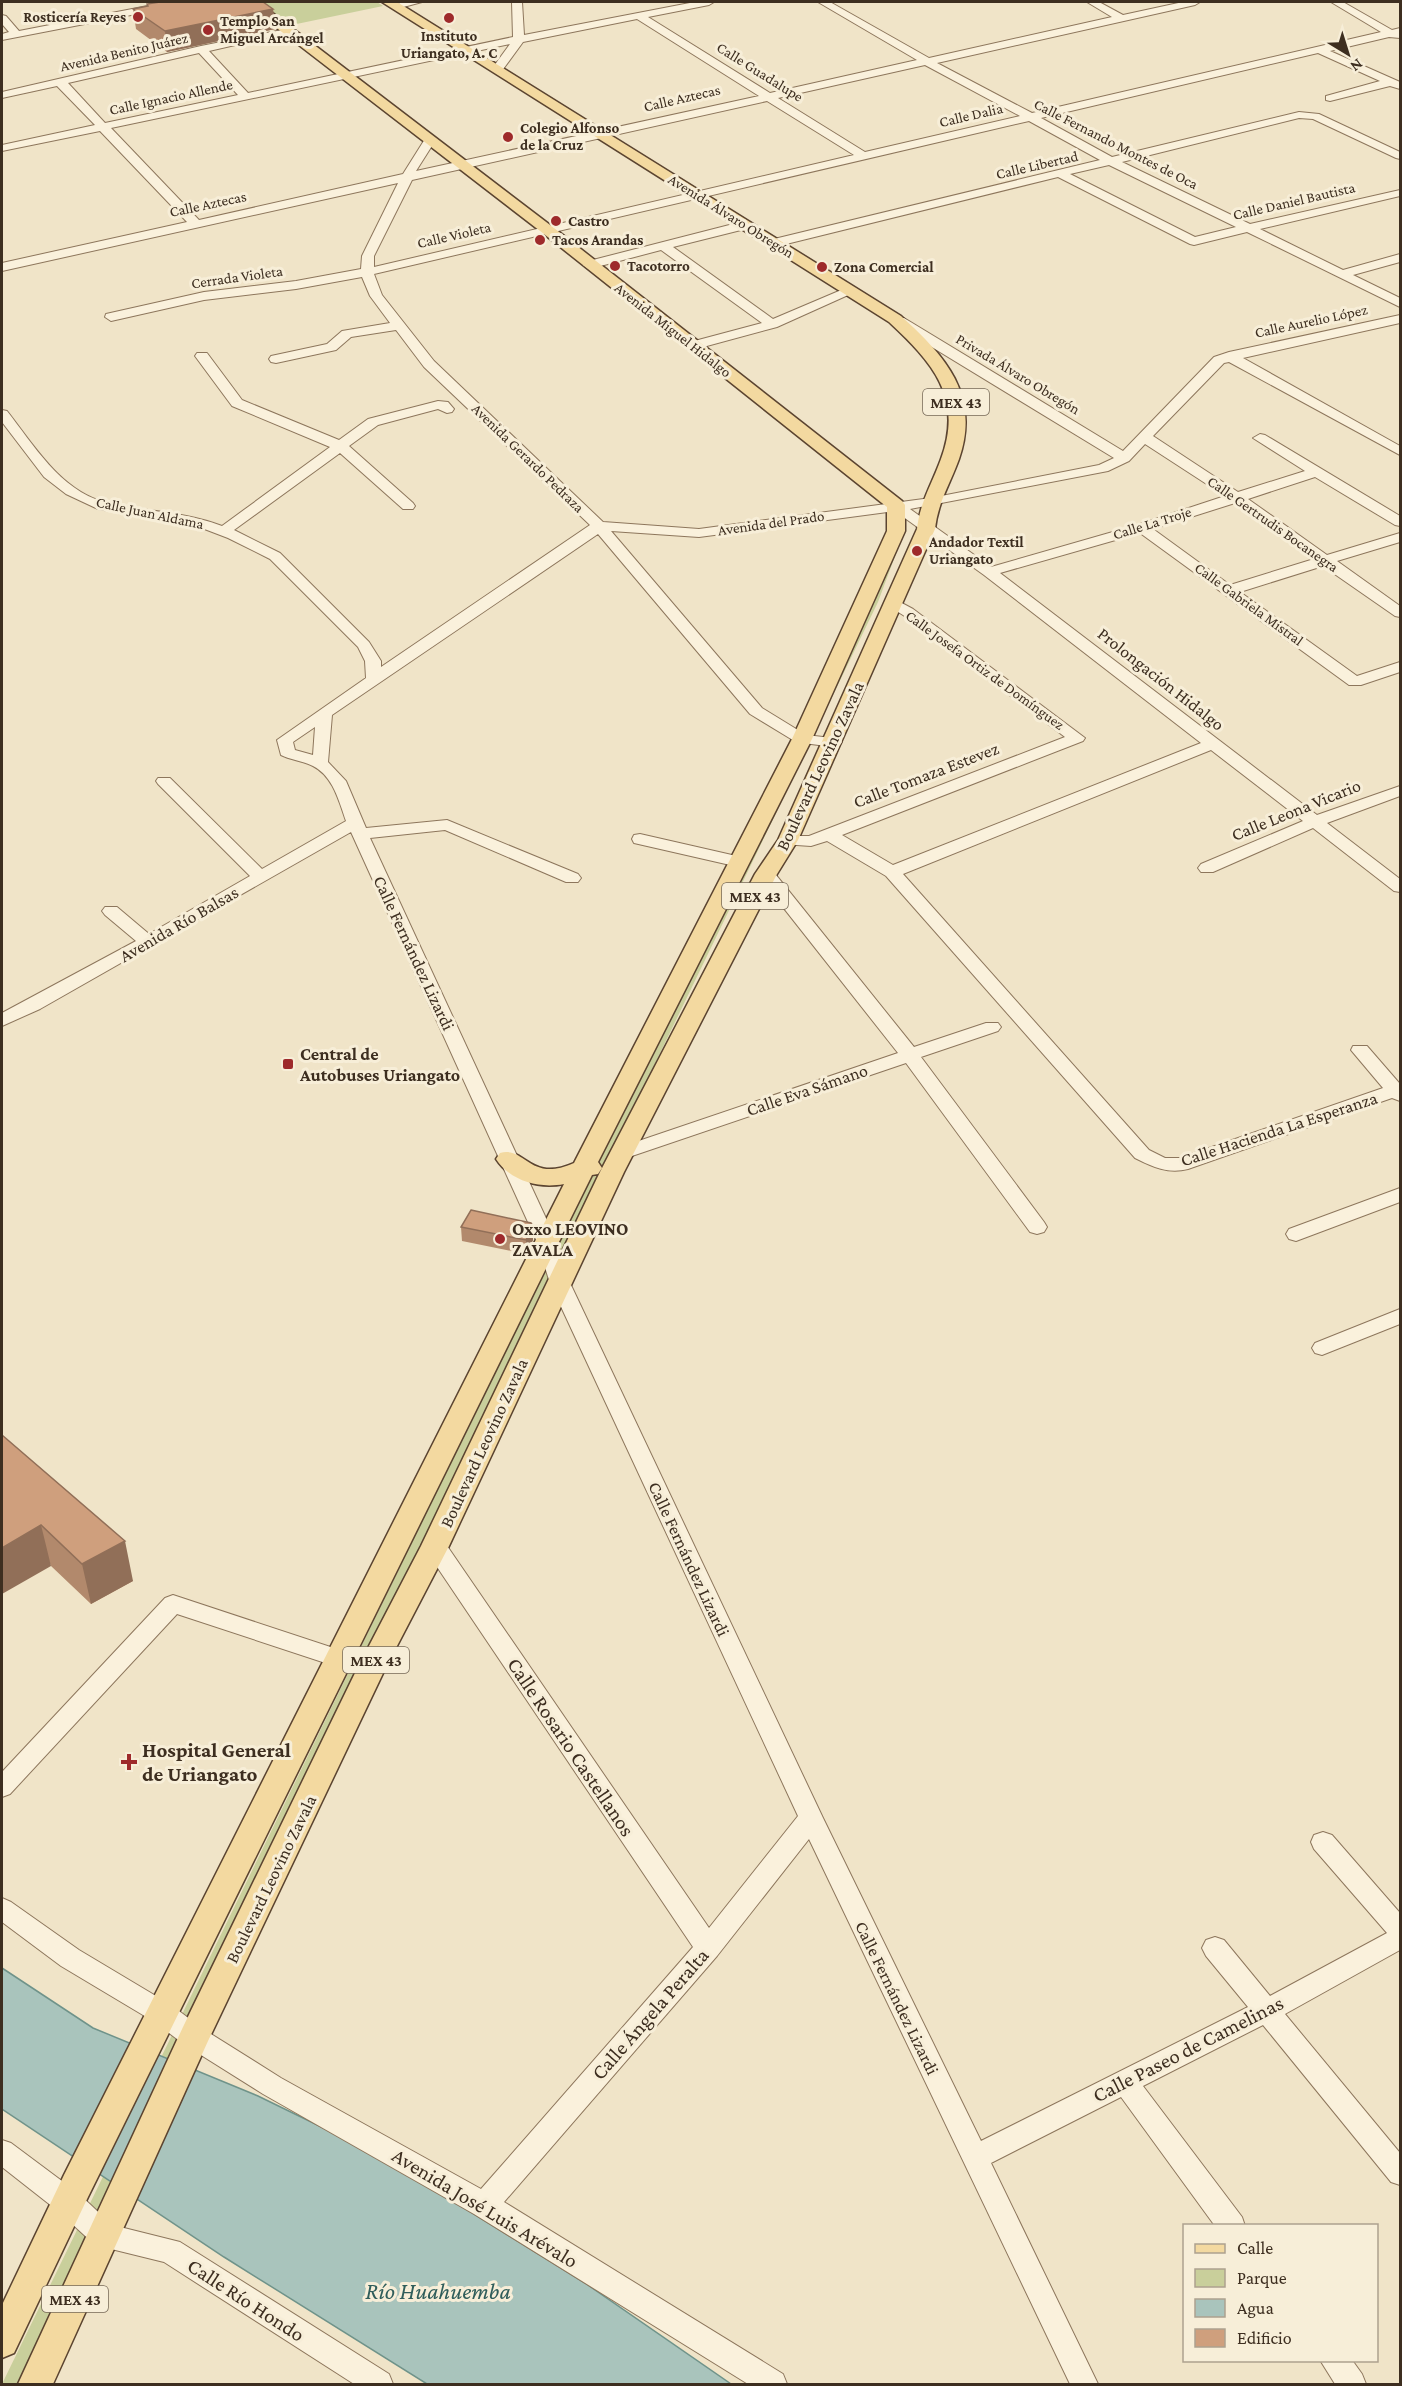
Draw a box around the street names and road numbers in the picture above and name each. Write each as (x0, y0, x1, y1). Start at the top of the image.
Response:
street label: Avenida Benito Juárez (59, 30, 190, 75)
street label: Calle Guadalupe (713, 39, 806, 106)
street label: Calle Ignacio Allende (108, 76, 235, 119)
street label: Calle Aztecas (642, 81, 722, 115)
street label: Calle Fernando Montes de Oca (1031, 96, 1201, 192)
street label: Calle Dalia (938, 100, 1004, 130)
street label: Calle Libertad (994, 148, 1080, 182)
street label: Avenida Álvaro Obregón (665, 171, 797, 262)
street label: Calle Daniel Bautista (1231, 179, 1357, 223)
street label: Calle Aztecas (168, 188, 248, 220)
street label: Calle Violeta (416, 219, 492, 251)
street label: Cerrada Violeta (190, 263, 284, 291)
street label: Avenida Miguel Hidalgo (611, 280, 734, 381)
street label: Calle Aurelio López (1253, 301, 1369, 342)
street label: Privada Álvaro Obregón (953, 331, 1083, 418)
road number: MEX 43 (923, 389, 989, 415)
street label: Avenida Gerardo Pedraza (469, 400, 587, 516)
street label: Calle Gertrudis Bocanegra (1204, 473, 1341, 576)
street label: Calle Juan Aldama (95, 494, 205, 533)
street label: Calle La Troje (1111, 503, 1194, 543)
street label: Avenida del Prado (717, 508, 825, 538)
street label: Calle Gabriela Mistral (1192, 559, 1306, 649)
street label: Calle Josefa Ortiz de Domínguez (902, 607, 1067, 734)
street label: Prolongación Hidalgo (1094, 623, 1228, 735)
street label: Boulevard Leovino Zavala (772, 678, 868, 854)
street label: Calle Tomaza Estevez (851, 738, 1002, 812)
street label: Calle Leona Vicario (1229, 775, 1363, 845)
street label: Calle Fernández Lizardi (369, 873, 459, 1034)
street label: Avenida Río Balsas (116, 882, 242, 966)
road number: MEX 43 (722, 883, 788, 909)
street label: Calle Eva Sámano (744, 1060, 870, 1120)
street label: Calle Hacienda La Esperanza (1178, 1088, 1380, 1170)
street label: Boulevard Leovino Zavala (436, 1355, 532, 1531)
street label: Calle Fernández Lizardi (644, 1479, 734, 1640)
road number: MEX 43 (343, 1647, 409, 1673)
street label: Calle Rosario Castellanos (502, 1653, 640, 1841)
street label: Boulevard Leovino Zavala (222, 1792, 320, 1966)
street label: Calle Fernández Lizardi (851, 1918, 943, 2078)
street label: Calle Ángela Peralta (586, 1943, 714, 2085)
street label: Calle Paseo de Camelinas (1089, 1991, 1287, 2107)
street label: Avenida José Luis Arévalo (388, 2143, 582, 2273)
street label: Calle Río Hondo (183, 2253, 309, 2347)
road number: MEX 43 (42, 2286, 108, 2312)

